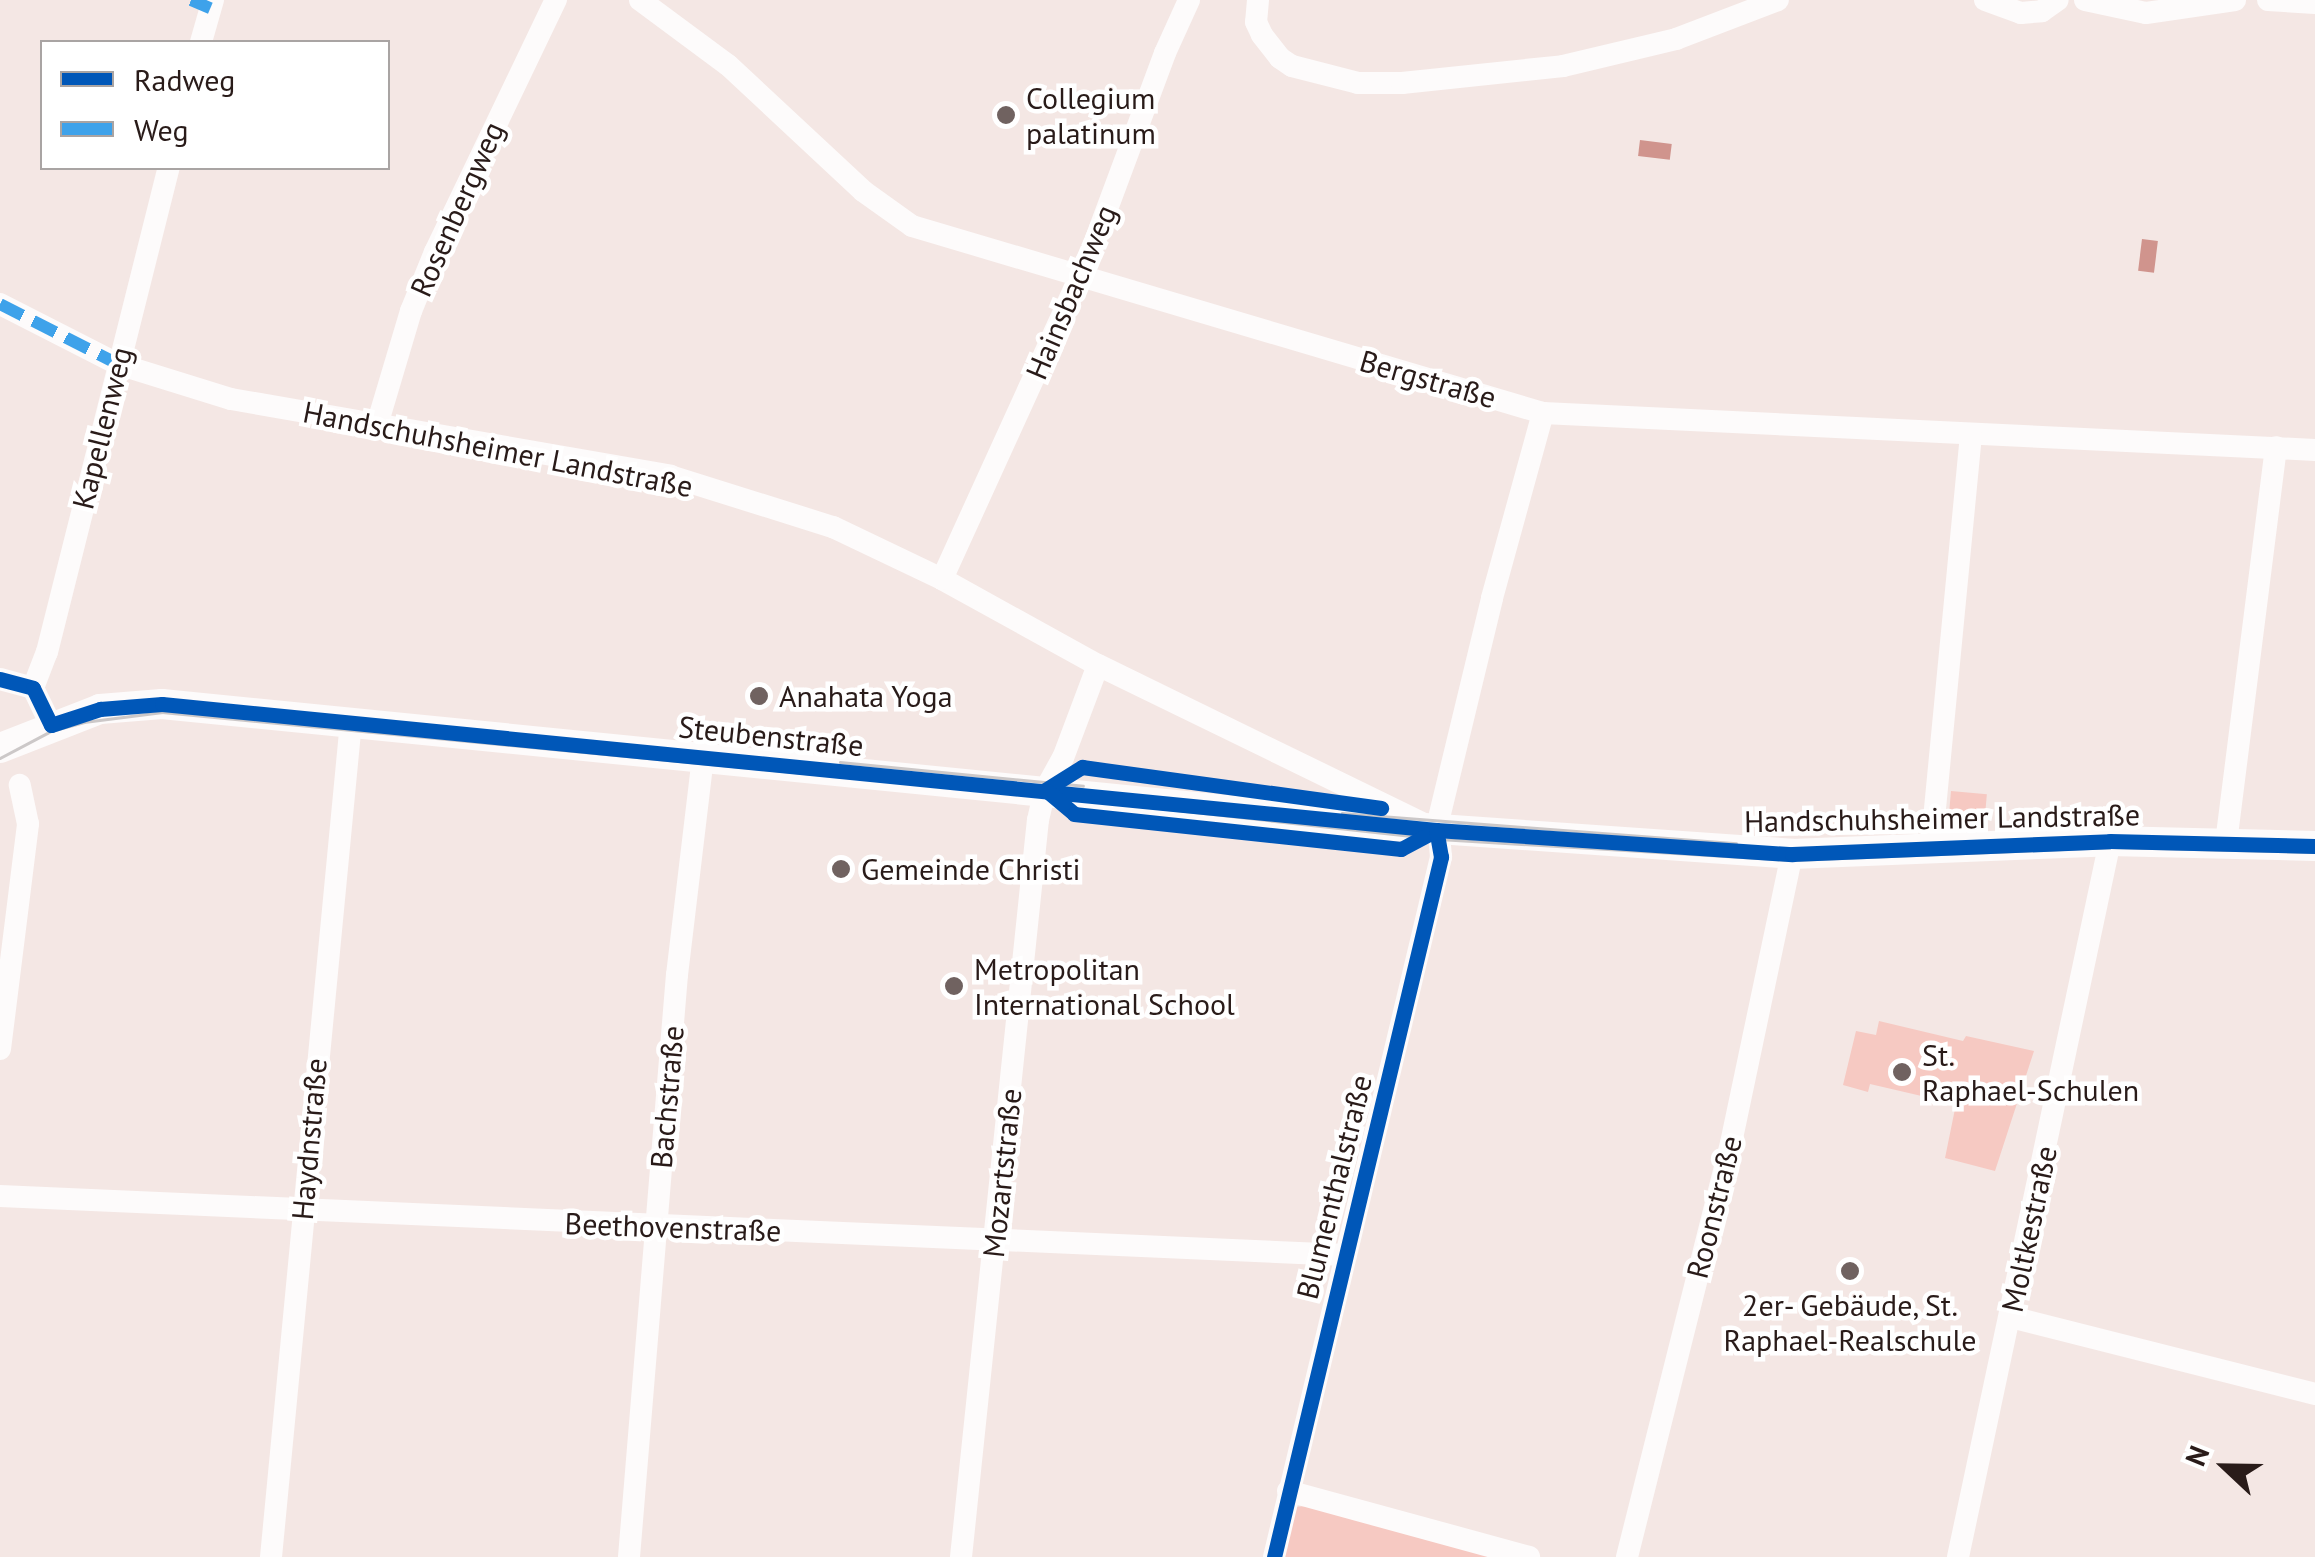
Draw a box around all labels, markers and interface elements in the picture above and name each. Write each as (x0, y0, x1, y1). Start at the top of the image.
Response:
legend (40, 40, 390, 170)
text: Radweg (134, 60, 235, 99)
place label: Collegium palatinum (1026, 80, 1156, 150)
marker: Collegium palatinum (995, 104, 1017, 126)
text: Weg (134, 110, 189, 149)
street label: Rosenbergweg (402, 116, 512, 302)
street label: Hainsbachweg (1018, 199, 1124, 385)
street label: Bergstraße (1356, 342, 1500, 416)
street label: Kapellenweg (64, 343, 140, 513)
street label: Handschuhsheimer Landstraße (300, 394, 696, 504)
place label: Anahata Yoga (779, 678, 953, 714)
marker: Anahata Yoga (748, 685, 770, 707)
street label: Steubenstraße (677, 708, 865, 764)
street label: Handschuhsheimer Landstraße (1744, 797, 2140, 839)
place label: Gemeinde Christi (861, 851, 1081, 887)
marker: Gemeinde Christi (830, 858, 852, 880)
place label: Metropolitan International School (974, 951, 1235, 1022)
marker: Metropolitan International School (943, 975, 965, 997)
street label: Bachstraße (643, 1024, 691, 1170)
place label: St. Raphael-Schulen (1922, 1037, 2139, 1108)
street label: Haydnstraße (284, 1057, 334, 1221)
marker: St. Raphael-Schulen (1891, 1061, 1913, 1083)
street label: Blumenthalstraße (1289, 1071, 1379, 1303)
street label: Mozartstraße (975, 1087, 1029, 1259)
street label: Roonstraße (1679, 1132, 1749, 1282)
street label: Moltkestraße (1994, 1143, 2064, 1315)
street label: Beethovenstraße (564, 1205, 782, 1249)
marker: 2er- Gebäude, St. Raphael-Realschule (1839, 1260, 1861, 1282)
place label: 2er- Gebäude, St. Raphael-Realschule (1724, 1287, 1976, 1358)
north arrow (2175, 1417, 2275, 1517)
text: N (2176, 1440, 2217, 1471)

